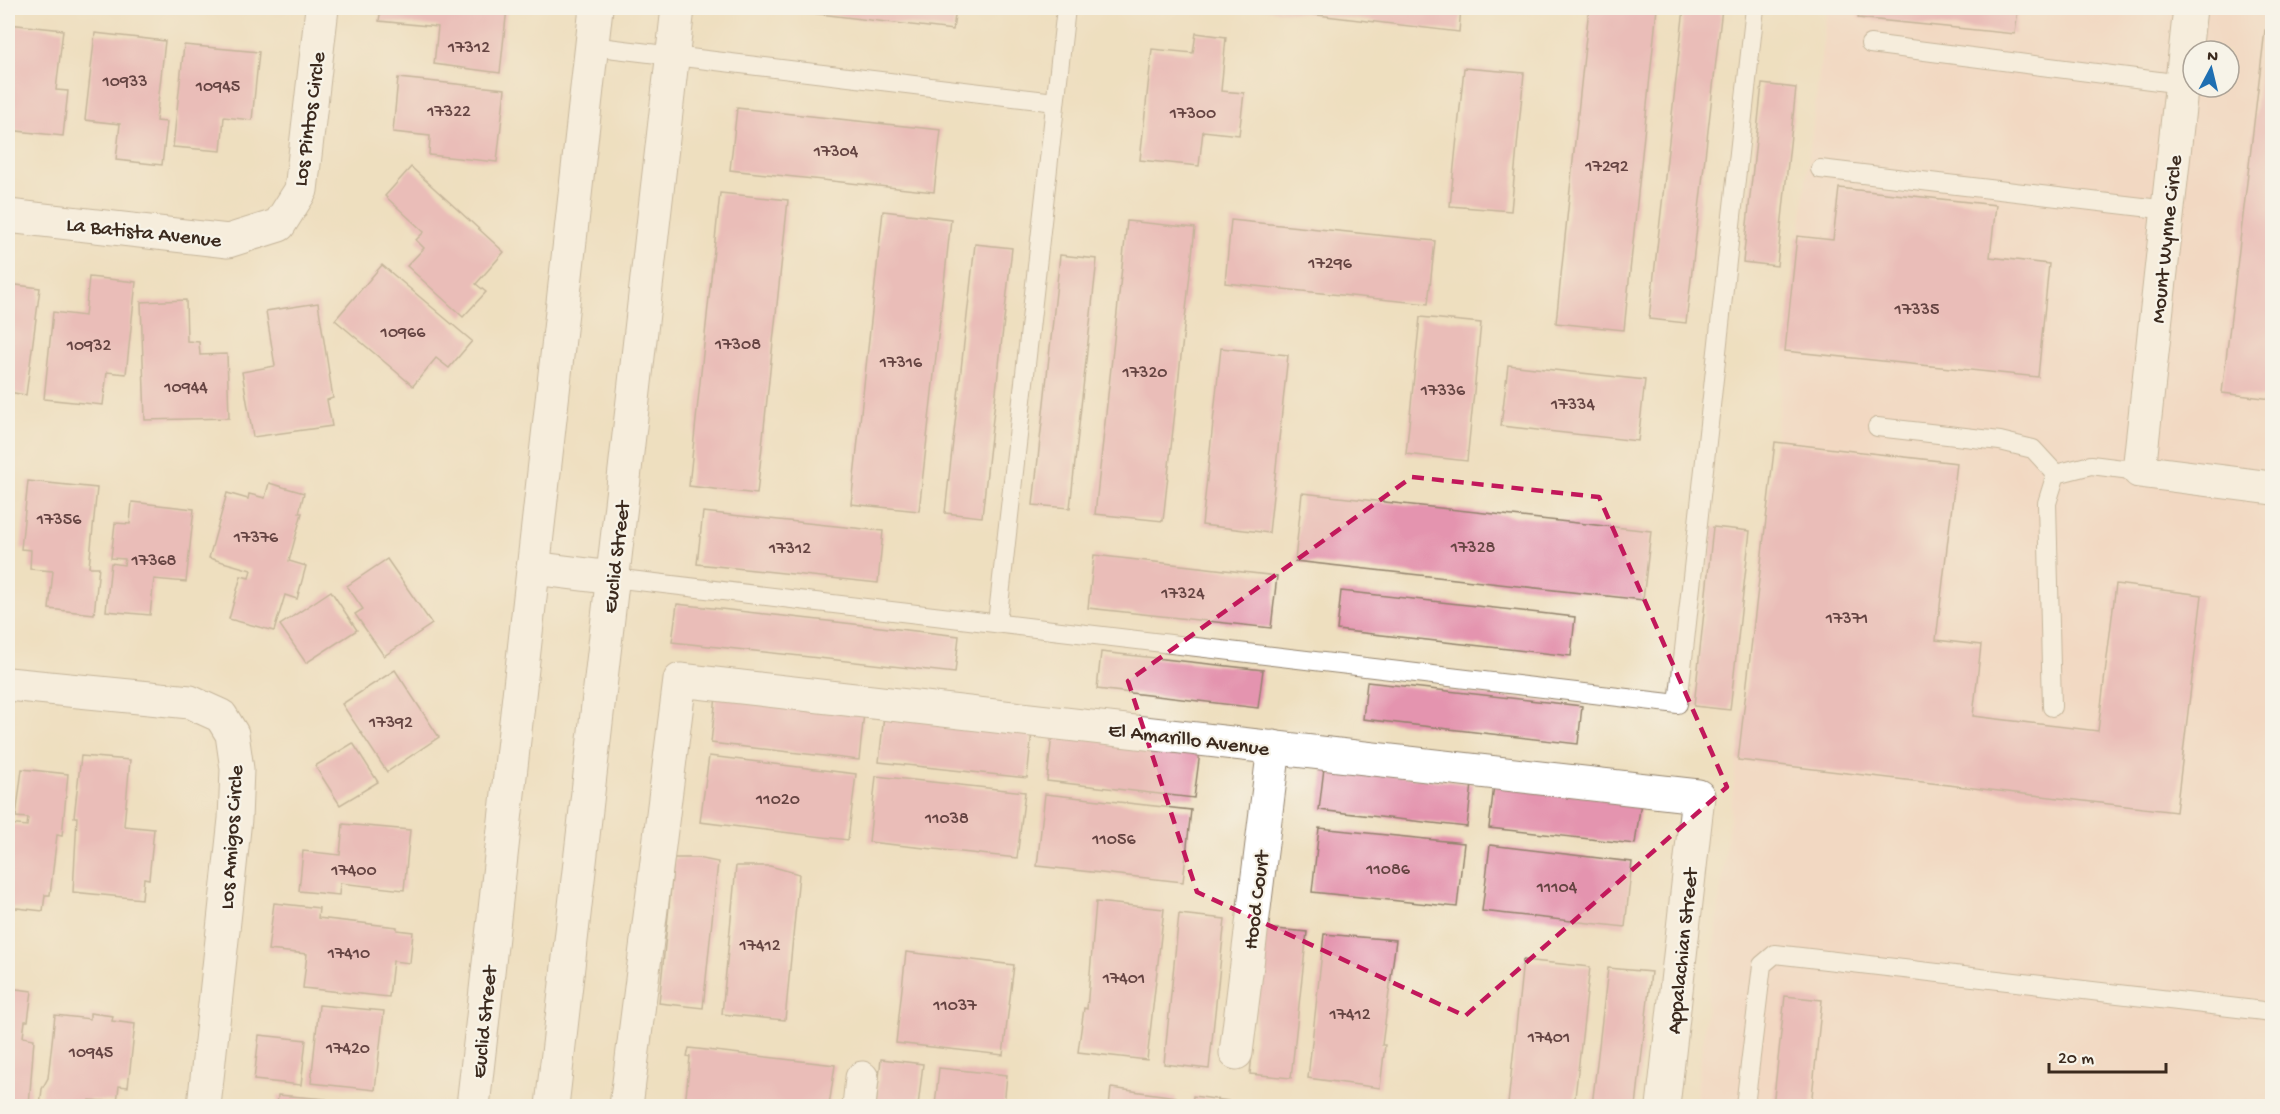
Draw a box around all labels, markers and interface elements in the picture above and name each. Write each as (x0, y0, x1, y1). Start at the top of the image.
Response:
house number: 17312 (447, 38, 490, 59)
north arrow (2181, 39, 2241, 99)
text: N (2206, 48, 2219, 68)
street label: Los Pintos Circle (290, 49, 333, 188)
house number: 10933 (101, 72, 148, 93)
house number: 10945 (195, 77, 240, 98)
house number: 17322 (426, 102, 471, 123)
house number: 17300 (1169, 104, 1216, 125)
house number: 17304 (813, 142, 859, 163)
street label: Mount Wynne Circle (2147, 153, 2190, 325)
house number: 17292 (1584, 157, 1629, 178)
street label: La Batista Avenue (65, 214, 224, 255)
house number: 17296 (1307, 254, 1353, 275)
house number: 17335 (1894, 300, 1939, 321)
house number: 10966 (380, 323, 426, 344)
house number: 17308 (714, 335, 761, 356)
house number: 10932 (66, 336, 112, 357)
house number: 17316 (879, 353, 923, 374)
house number: 17320 (1121, 363, 1168, 384)
house number: 10944 (163, 378, 208, 399)
house number: 17336 (1420, 381, 1466, 402)
house number: 17334 (1550, 395, 1595, 416)
street label: Euclid Street (599, 498, 638, 615)
house number: 17356 (36, 510, 82, 531)
house number: 17376 (233, 528, 279, 549)
house number: 17328 (1450, 538, 1495, 559)
house number: 17312 (768, 539, 811, 560)
house number: 17368 (131, 551, 177, 572)
house number: 17324 (1160, 584, 1205, 605)
house number: 17371 (1825, 609, 1868, 630)
house number: 17392 (368, 713, 413, 734)
street label: El Amarillo Avenue (1107, 719, 1272, 764)
street label: Los Amigos Circle (216, 763, 251, 910)
house number: 11020 (755, 790, 800, 811)
house number: 11038 (924, 809, 969, 830)
house number: 11056 (1091, 830, 1137, 851)
street label: Hood Court (1240, 847, 1277, 951)
house number: 11086 (1365, 860, 1411, 881)
house number: 17400 (330, 861, 377, 882)
street label: Appalachian Street (1663, 865, 1706, 1036)
house number: 11104 (1536, 878, 1578, 899)
house number: 17412 (738, 936, 781, 957)
house number: 17410 (327, 944, 370, 965)
street label: Euclid Street (468, 963, 505, 1080)
house number: 17401 (1102, 969, 1145, 990)
house number: 11037 (932, 996, 977, 1017)
house number: 17412 (1328, 1005, 1371, 1026)
house number: 17401 (1527, 1028, 1570, 1049)
scale bar (2049, 1036, 2166, 1074)
house number: 17420 (325, 1039, 370, 1060)
house number: 10945 (68, 1043, 113, 1064)
text: 20 m (2058, 1049, 2094, 1070)

